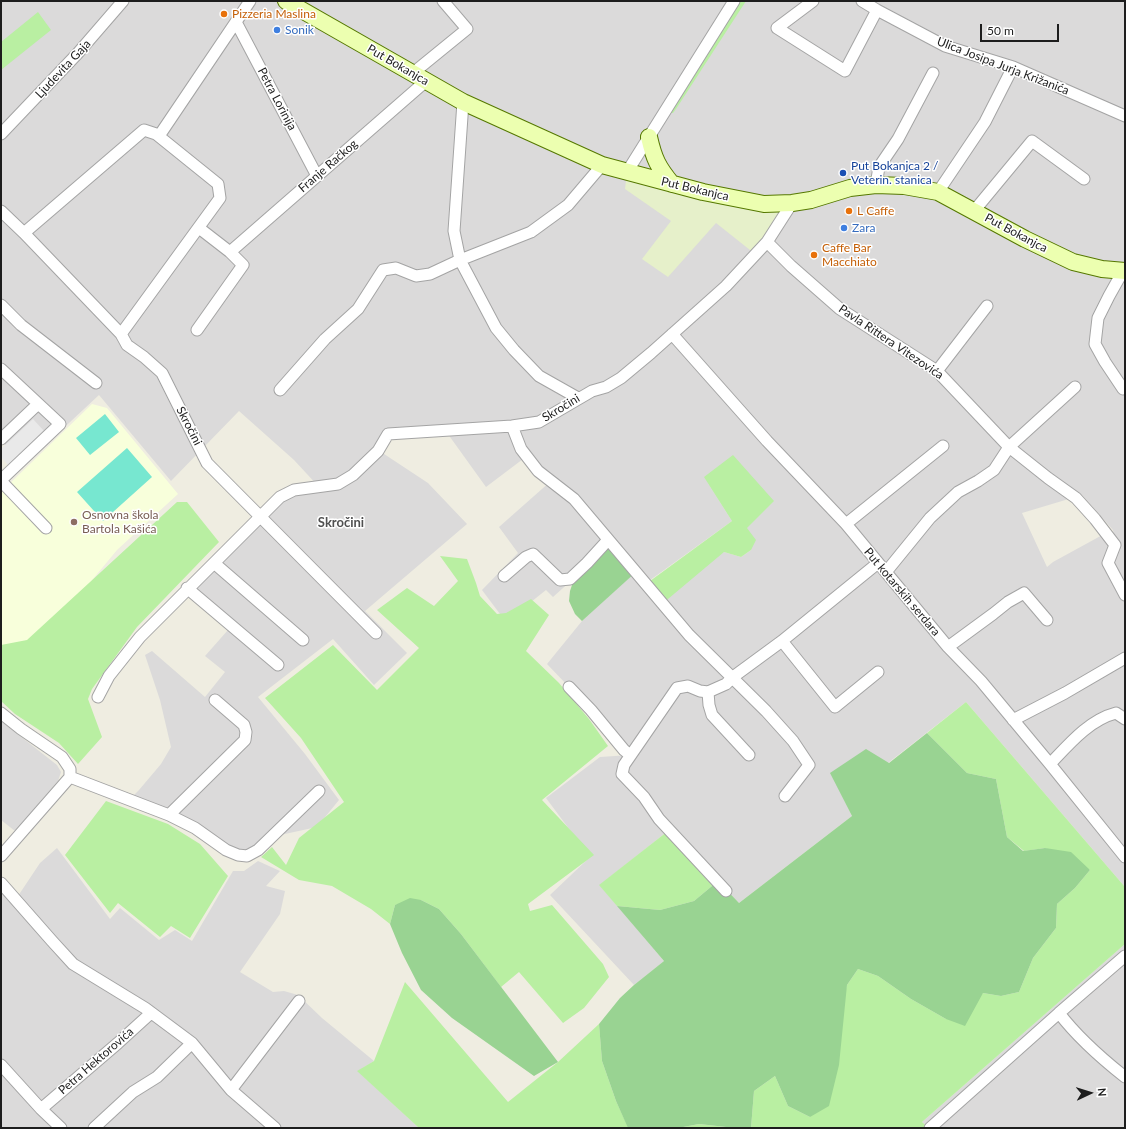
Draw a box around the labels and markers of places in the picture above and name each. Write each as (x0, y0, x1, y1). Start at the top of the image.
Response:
place label: Pizzeria Maslina (232, 7, 316, 21)
marker: Pizzeria Maslina (219, 9, 229, 19)
place label: Sonik (285, 23, 314, 37)
marker: Sonik (272, 25, 282, 35)
place label: Put Bokanjca 2 / Veterin. stanica (851, 159, 939, 187)
marker: Put Bokanjca 2 / Veterin. stanica (838, 168, 848, 178)
place label: L Caffe (857, 204, 894, 218)
marker: L Caffe (844, 206, 854, 216)
place label: Zara (852, 221, 875, 235)
marker: Zara (839, 223, 849, 233)
place label: Caffe Bar Macchiato (822, 241, 877, 269)
marker: Caffe Bar Macchiato (809, 250, 819, 260)
place label: Osnovna škola Bartola Kašića (82, 508, 159, 536)
marker: Osnovna škola Bartola Kašića (69, 517, 79, 527)

